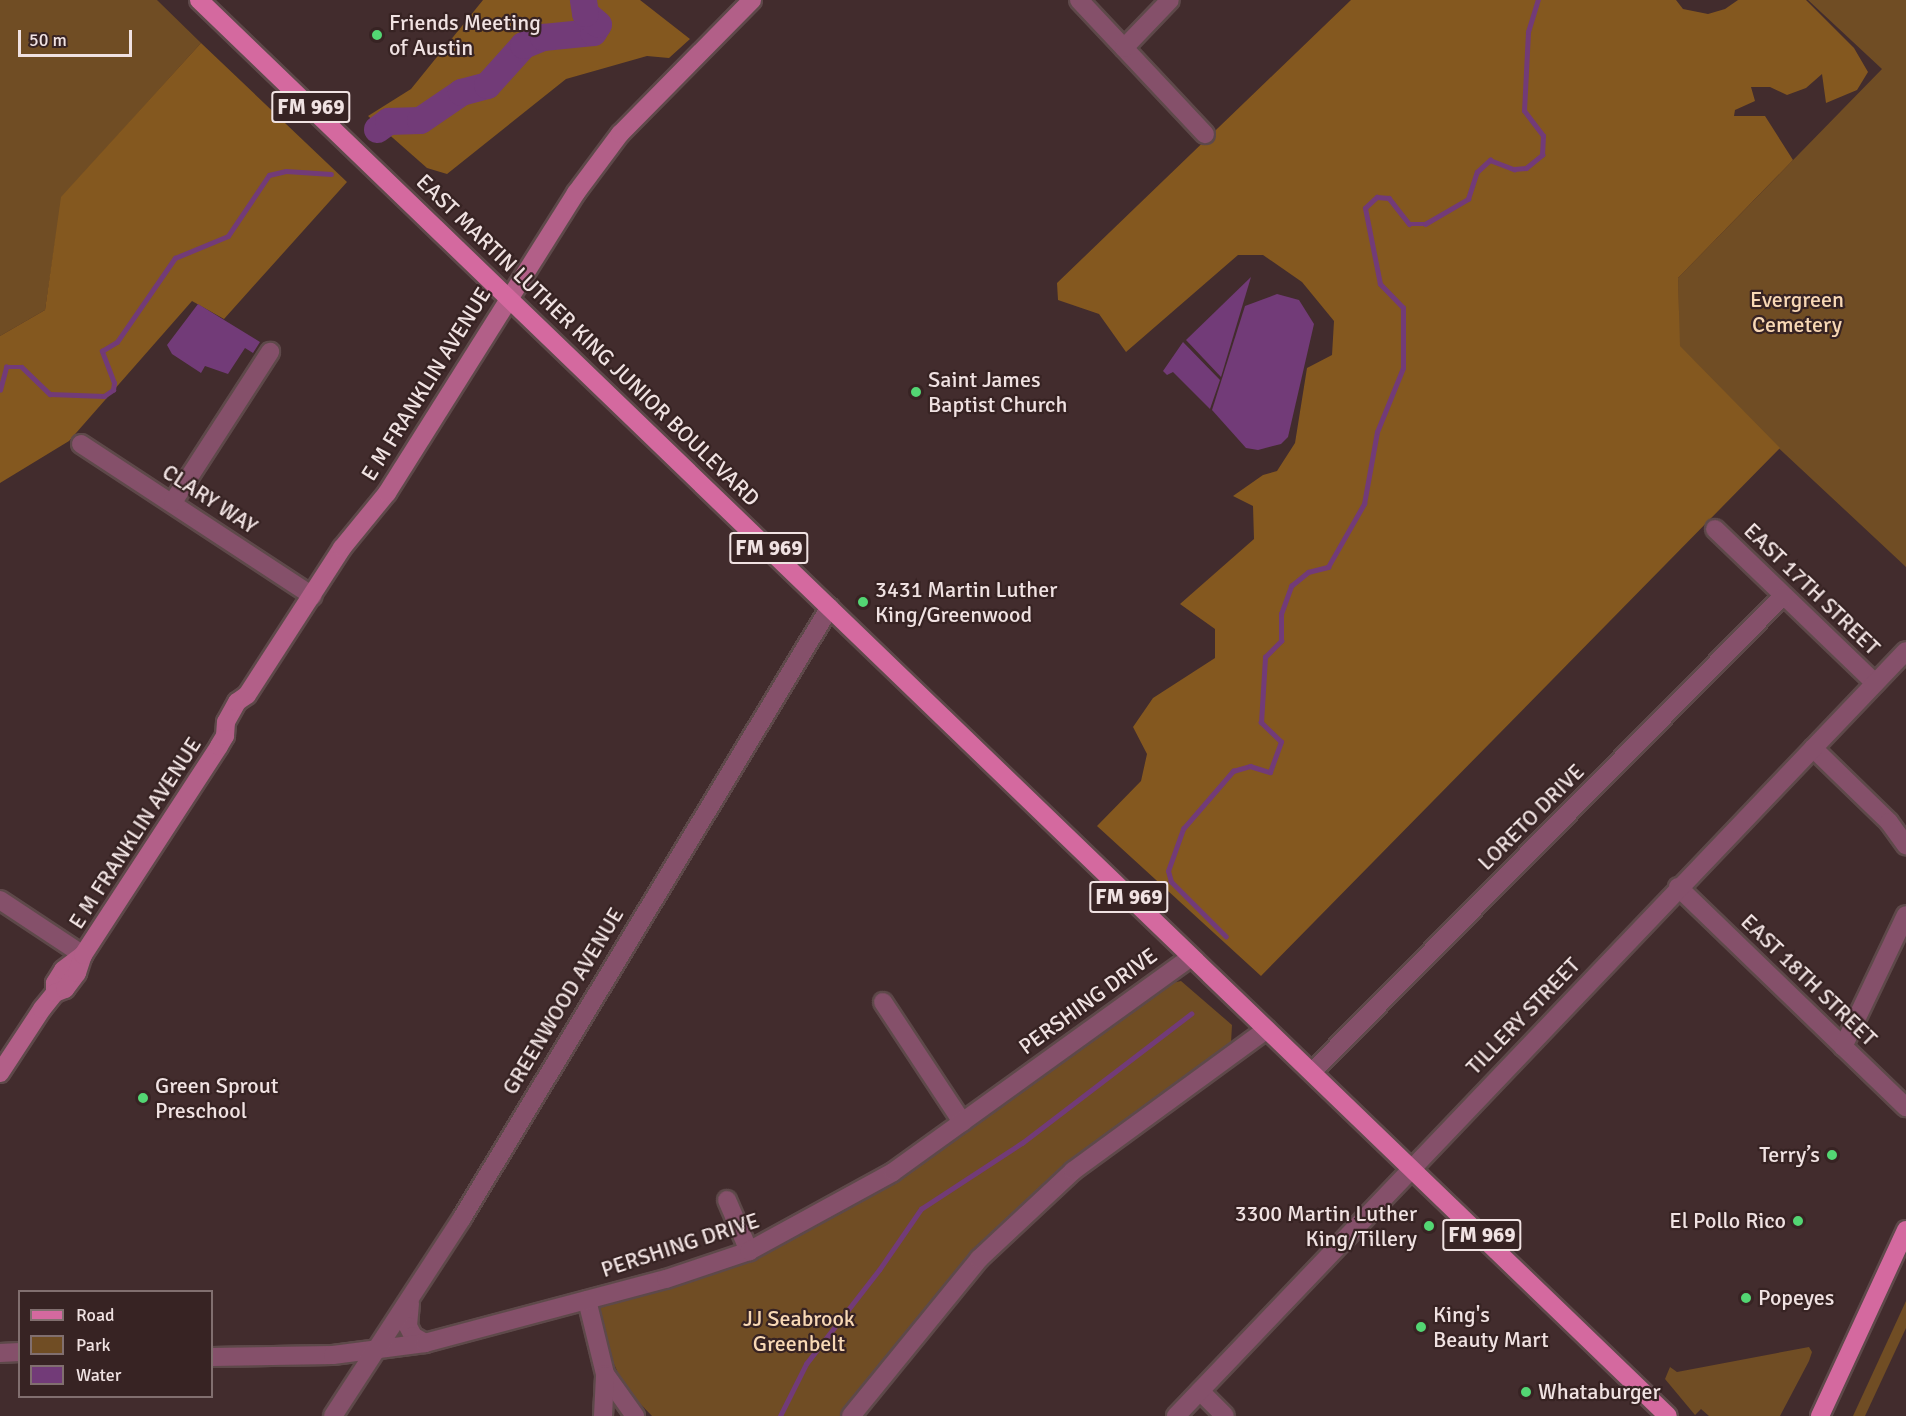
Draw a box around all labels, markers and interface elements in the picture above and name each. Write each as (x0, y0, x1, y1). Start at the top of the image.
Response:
place label: Friends Meeting of Austin (389, 9, 541, 60)
scale bar (21, 18, 135, 56)
marker: Friends Meeting of Austin (370, 28, 384, 42)
text: 50 m (29, 29, 67, 51)
road number: FM 969 (270, 89, 352, 125)
street label: EAST MARTIN LUTHER KING JUNIOR BOULEVARD (411, 168, 765, 512)
street label: E M FRANKLIN AVENUE (356, 282, 496, 486)
park label: Evergreen Cemetery (1750, 286, 1844, 338)
place label: Saint James Baptist Church (928, 366, 1067, 418)
marker: Saint James Baptist Church (909, 385, 923, 399)
street label: CLARY WAY (157, 459, 263, 539)
street label: EAST 17TH STREET (1738, 517, 1886, 661)
road number: FM 969 (728, 530, 810, 566)
place label: 3431 Martin Luther King/Greenwood (875, 576, 1057, 628)
marker: 3431 Martin Luther King/Greenwood (856, 595, 870, 609)
street label: E M FRANKLIN AVENUE (63, 732, 207, 934)
street label: LORETO DRIVE (1472, 758, 1590, 876)
road number: FM 969 (1088, 879, 1170, 915)
street label: GREENWOOD AVENUE (497, 903, 629, 1099)
street label: EAST 18TH STREET (1735, 908, 1883, 1052)
street label: PERSHING DRIVE (1014, 942, 1162, 1060)
street label: TILLERY STREET (1461, 952, 1585, 1080)
place label: Green Sprout Preschool (155, 1072, 278, 1124)
marker: Green Sprout Preschool (136, 1091, 150, 1105)
place label: Terry’s (1759, 1142, 1820, 1168)
marker: Terry’s (1825, 1148, 1839, 1162)
place label: 3300 Martin Luther King/Tillery (1235, 1200, 1417, 1252)
street label: PERSHING DRIVE (598, 1207, 762, 1283)
place label: El Pollo Rico (1669, 1208, 1786, 1234)
marker: El Pollo Rico (1791, 1214, 1805, 1228)
road number: FM 969 (1442, 1217, 1522, 1253)
marker: 3300 Martin Luther King/Tillery (1422, 1219, 1436, 1233)
place label: Popeyes (1758, 1285, 1834, 1311)
legend (18, 1290, 213, 1398)
marker: Popeyes (1739, 1291, 1753, 1305)
place label: King's Beauty Mart (1433, 1301, 1549, 1352)
text: Road (76, 1304, 115, 1326)
park label: JJ Seabrook Greenbelt (743, 1305, 855, 1356)
marker: King's Beauty Mart (1414, 1320, 1428, 1334)
text: Park (76, 1334, 111, 1356)
text: Water (76, 1364, 121, 1386)
place label: Whataburger (1538, 1379, 1661, 1405)
marker: Whataburger (1519, 1385, 1533, 1399)

